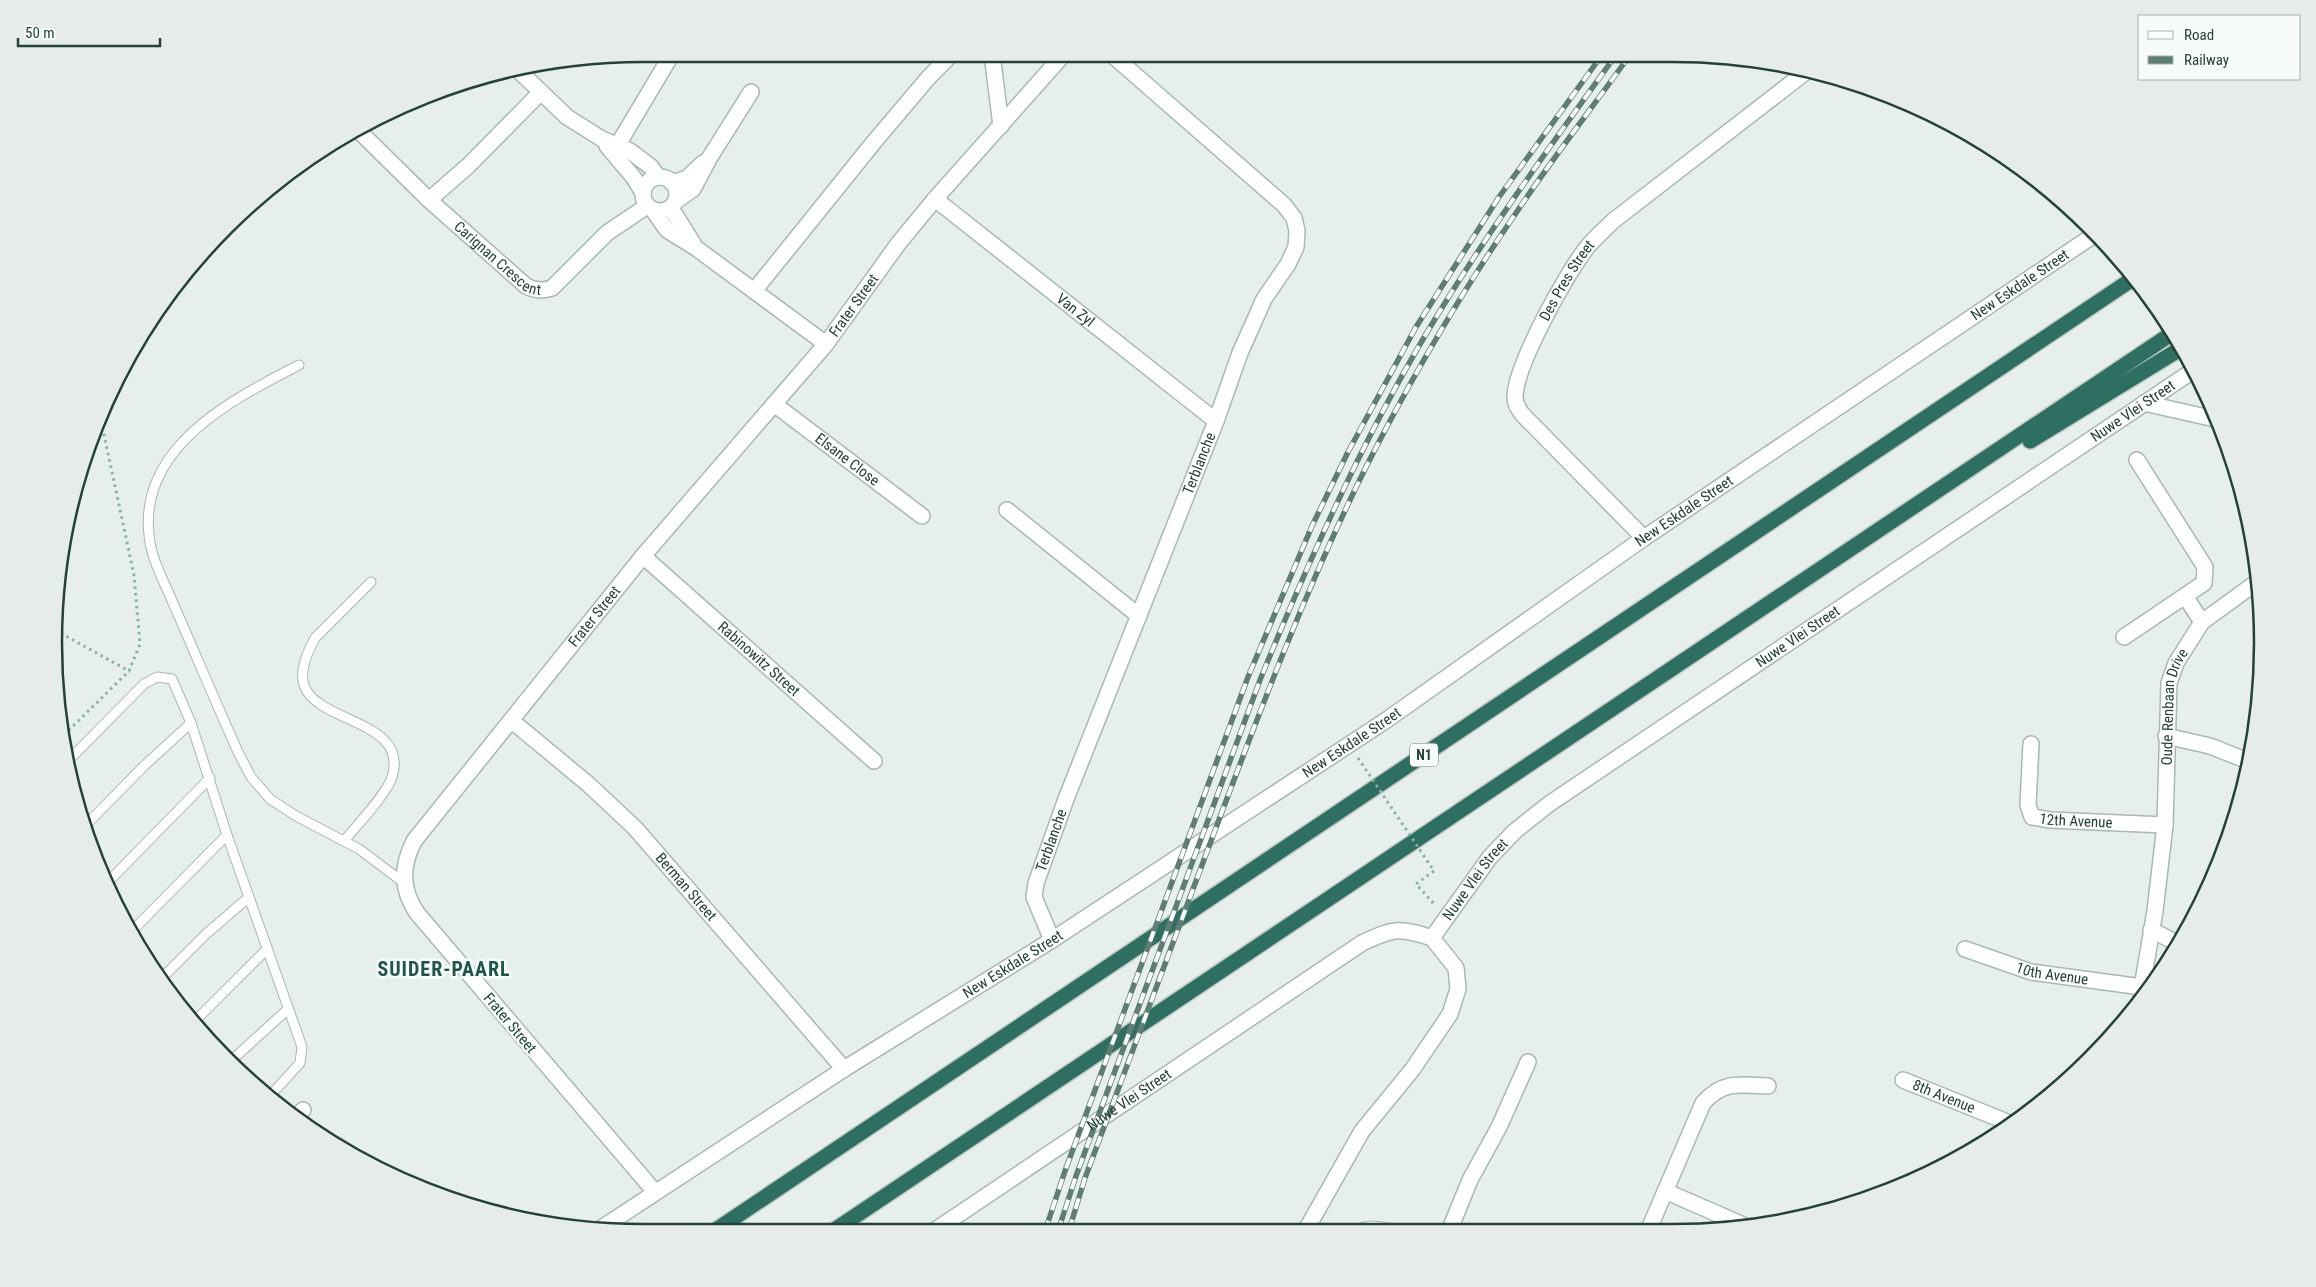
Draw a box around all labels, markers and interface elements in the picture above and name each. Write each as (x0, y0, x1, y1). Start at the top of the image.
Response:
scale bar (18, 15, 160, 47)
legend (2138, 15, 2301, 80)
text: 50 m (25, 24, 55, 42)
text: Road (2184, 26, 2214, 44)
text: Railway (2184, 51, 2229, 69)
street label: Carignan Crescent (450, 217, 542, 299)
street label: Des Pres Street (1536, 236, 1598, 324)
street label: New Eskdale Street (1967, 246, 2072, 324)
street label: Frater Street (825, 271, 882, 340)
street label: Van Zyl (1053, 289, 1098, 330)
street label: Nuwe Vlei Street (2087, 376, 2178, 446)
street label: Elsane Close (812, 429, 883, 490)
street label: Terblanche (1179, 430, 1220, 497)
street label: New Eskdale Street (1632, 472, 1736, 551)
street label: Frater Street (565, 582, 624, 651)
street label: Nuwe Vlei Street (1752, 602, 1843, 671)
street label: Rabinowitz Street (714, 618, 804, 700)
street label: Oude Renbaan Drive (2158, 645, 2192, 766)
street label: New Eskdale Street (1299, 704, 1404, 782)
road number: N1 (1410, 744, 1438, 766)
street label: Terblanche (1032, 807, 1071, 874)
street label: 12th Avenue (2038, 809, 2113, 832)
street label: Nuwe Vlei Street (1439, 835, 1512, 924)
street label: Berman Street (652, 849, 720, 925)
street label: New Eskdale Street (960, 926, 1066, 1002)
district label: SUIDER-PAARL (377, 957, 511, 981)
street label: 10th Avenue (2013, 958, 2089, 989)
street label: Frater Street (480, 989, 540, 1057)
street label: Nuwe Vlei Street (1083, 1065, 1175, 1135)
street label: 8th Avenue (1910, 1076, 1978, 1117)

